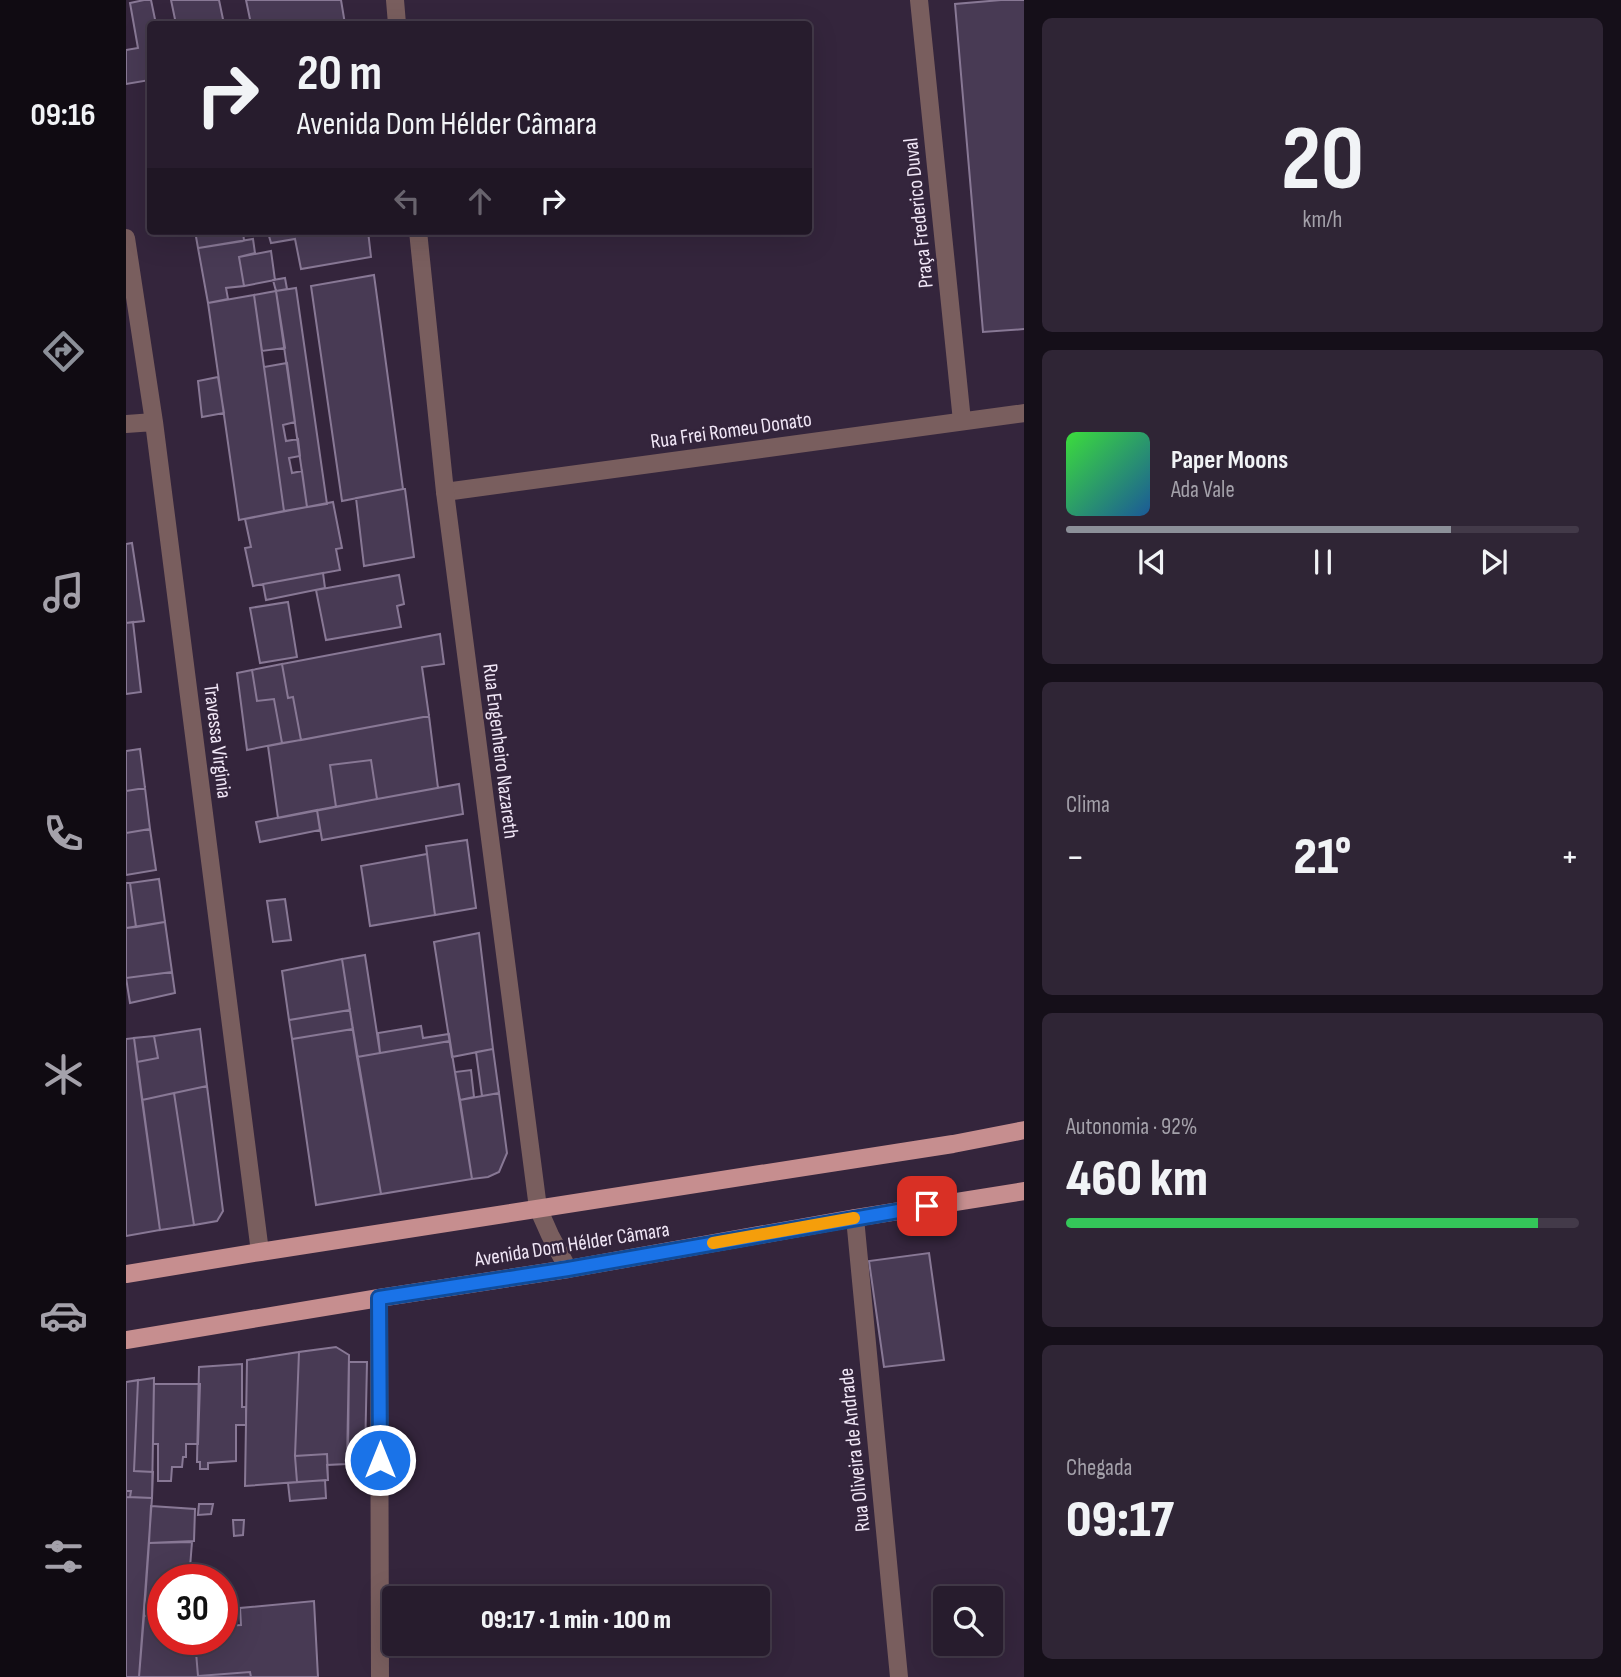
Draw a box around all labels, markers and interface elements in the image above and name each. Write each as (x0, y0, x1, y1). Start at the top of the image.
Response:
text: 20 m (297, 45, 382, 104)
icon: right (182, 49, 273, 140)
text: 09:16 (30, 96, 96, 135)
text: Avenida Dom Hélder Câmara (297, 105, 597, 144)
text: 20 (1281, 106, 1364, 215)
street label: Praça Frederico Duval (898, 137, 939, 289)
icon: left (388, 182, 426, 220)
icon: ahead (461, 182, 499, 220)
icon: right (534, 182, 572, 220)
text: km/h (1303, 206, 1342, 234)
icon: directions (39, 327, 88, 376)
street label: Rua Frei Romeu Donato (649, 407, 813, 454)
text: Paper Moons (1171, 445, 1288, 476)
text: Ada Vale (1171, 476, 1235, 504)
icon: previous (1133, 543, 1171, 581)
icon: pause (1304, 543, 1342, 581)
icon: next (1475, 543, 1513, 581)
icon: music (39, 568, 88, 617)
street label: Rua Engenheiro Nazareth (477, 662, 524, 840)
street label: Travessa Virginia (198, 682, 237, 800)
text: Clima (1066, 791, 1110, 819)
icon: phone (39, 809, 88, 858)
text: 21° (1294, 826, 1352, 889)
text: − (1066, 835, 1085, 880)
text: + (1560, 835, 1579, 880)
icon: climate (39, 1050, 88, 1099)
text: Autonomia · 92% (1066, 1113, 1197, 1141)
text: 460 km (1066, 1148, 1208, 1211)
pin (897, 1176, 957, 1236)
icon: arrive (908, 1187, 946, 1225)
street label: Avenida Dom Hélder Câmara (472, 1217, 671, 1272)
icon: car (39, 1291, 88, 1340)
street label: Rua Oliveira de Andrade (833, 1367, 876, 1533)
position arrow (343, 1423, 417, 1497)
text: Chegada (1066, 1454, 1132, 1482)
text: 09:17 (1066, 1489, 1174, 1552)
icon: filters (39, 1532, 88, 1581)
speed limit sign: 30 (147, 1564, 238, 1655)
map controls (933, 1586, 1003, 1656)
button: search (933, 1586, 1003, 1656)
text: 09:17 · 1 min · 100 m (481, 1605, 671, 1636)

